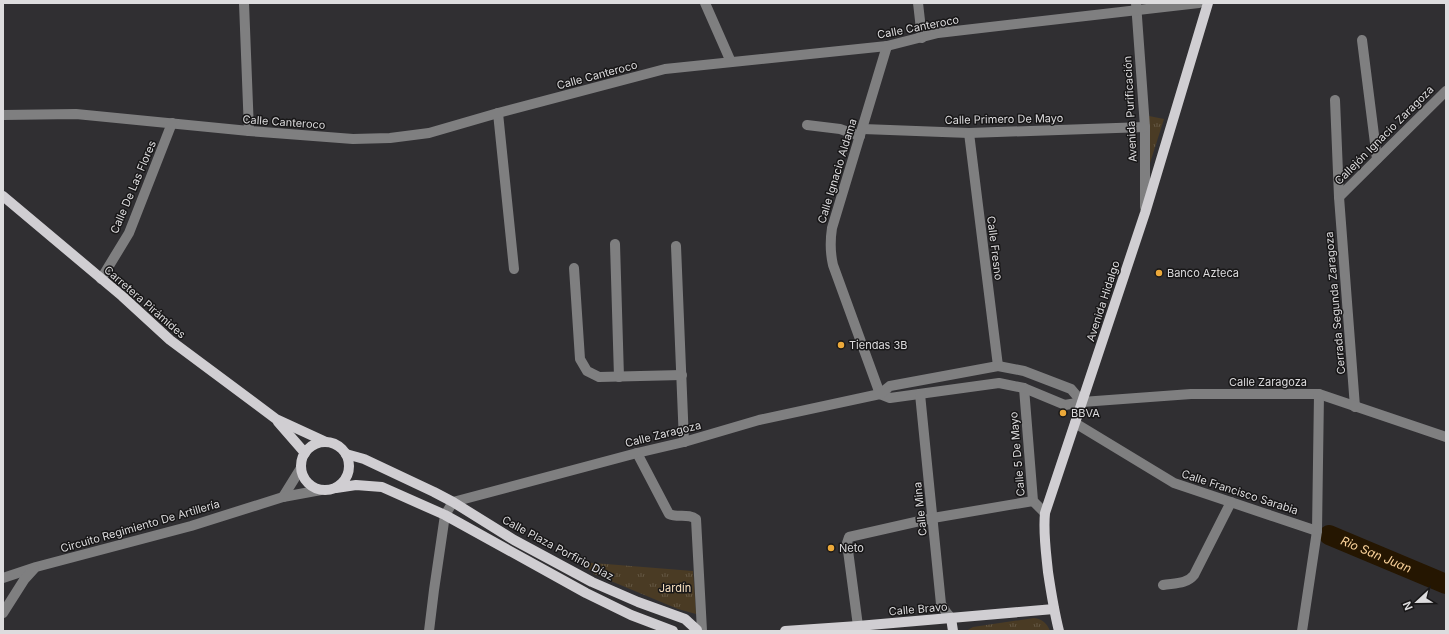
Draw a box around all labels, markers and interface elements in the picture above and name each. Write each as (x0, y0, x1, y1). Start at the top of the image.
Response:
street label: Calle Canteroco (876, 12, 961, 42)
street label: Avenida Purificación (1120, 56, 1140, 162)
street label: Calle Canteroco (555, 57, 639, 93)
street label: Callejón Ignacio Zaragoza (1331, 82, 1437, 188)
street label: Calle Primero De Mayo (945, 111, 1064, 127)
street label: Calle Canteroco (242, 112, 326, 132)
street label: Calle Ignacio Aldama (814, 117, 860, 225)
street label: Calle De Las Flores (107, 138, 159, 236)
street label: Calle Fresno (984, 215, 1006, 281)
street label: Cerrada Segunda Zaragoza (1322, 231, 1348, 375)
street label: Avenida Hidalgo (1083, 258, 1123, 343)
street label: Carretera Pirámides (101, 263, 189, 341)
place label: Banco Azteca (1167, 266, 1239, 280)
marker: Banco Azteca (1154, 268, 1164, 278)
place label: Tiendas 3B (849, 338, 907, 352)
marker: Tiendas 3B (836, 340, 846, 350)
street label: Calle Zaragoza (1229, 375, 1307, 389)
place label: BBVA (1071, 406, 1100, 420)
marker: BBVA (1058, 408, 1068, 418)
street label: Calle 5 De Mayo (1006, 411, 1028, 497)
street label: Calle Zaragoza (624, 418, 702, 450)
street label: Calle Francisco Sarabia (1180, 467, 1300, 517)
street label: Calle Mina (910, 481, 930, 537)
street label: Circuito Regimiento De Artillería (59, 497, 221, 555)
street label: Calle Plaza Porfirio Díaz (500, 513, 616, 583)
water label: Rio San Juan (1339, 533, 1414, 576)
place label: Neto (839, 541, 864, 555)
marker: Neto (826, 543, 836, 553)
park label: Jardín (659, 581, 691, 595)
north arrow (1397, 582, 1437, 622)
street label: Calle Bravo (888, 599, 948, 619)
text: N (1400, 599, 1416, 612)

